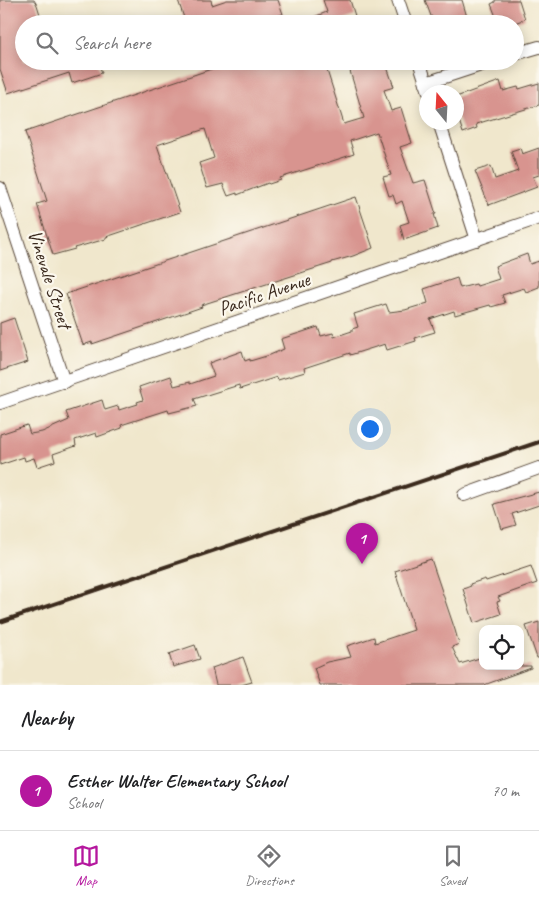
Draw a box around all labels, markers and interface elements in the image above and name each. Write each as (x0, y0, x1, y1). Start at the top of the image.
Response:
search box (15, 15, 524, 70)
icon: search (33, 29, 61, 57)
text: Search here (73, 31, 150, 55)
north arrow (419, 85, 464, 130)
street label: Vinevale Street (22, 227, 79, 335)
street label: Pacific Avenue (215, 266, 314, 321)
your location (357, 416, 383, 442)
pin: 1 (346, 523, 378, 564)
map controls (479, 625, 524, 670)
button: locate (479, 625, 524, 670)
text: Nearby (20, 705, 73, 731)
text: Esther Walter Elementary School (67, 769, 286, 793)
text: 1 (32, 781, 40, 801)
text: 70 m (492, 781, 519, 801)
text: School (67, 793, 101, 813)
tab: Map (72, 842, 100, 889)
tab: Directions (245, 842, 294, 889)
tab: Saved (439, 842, 467, 889)

